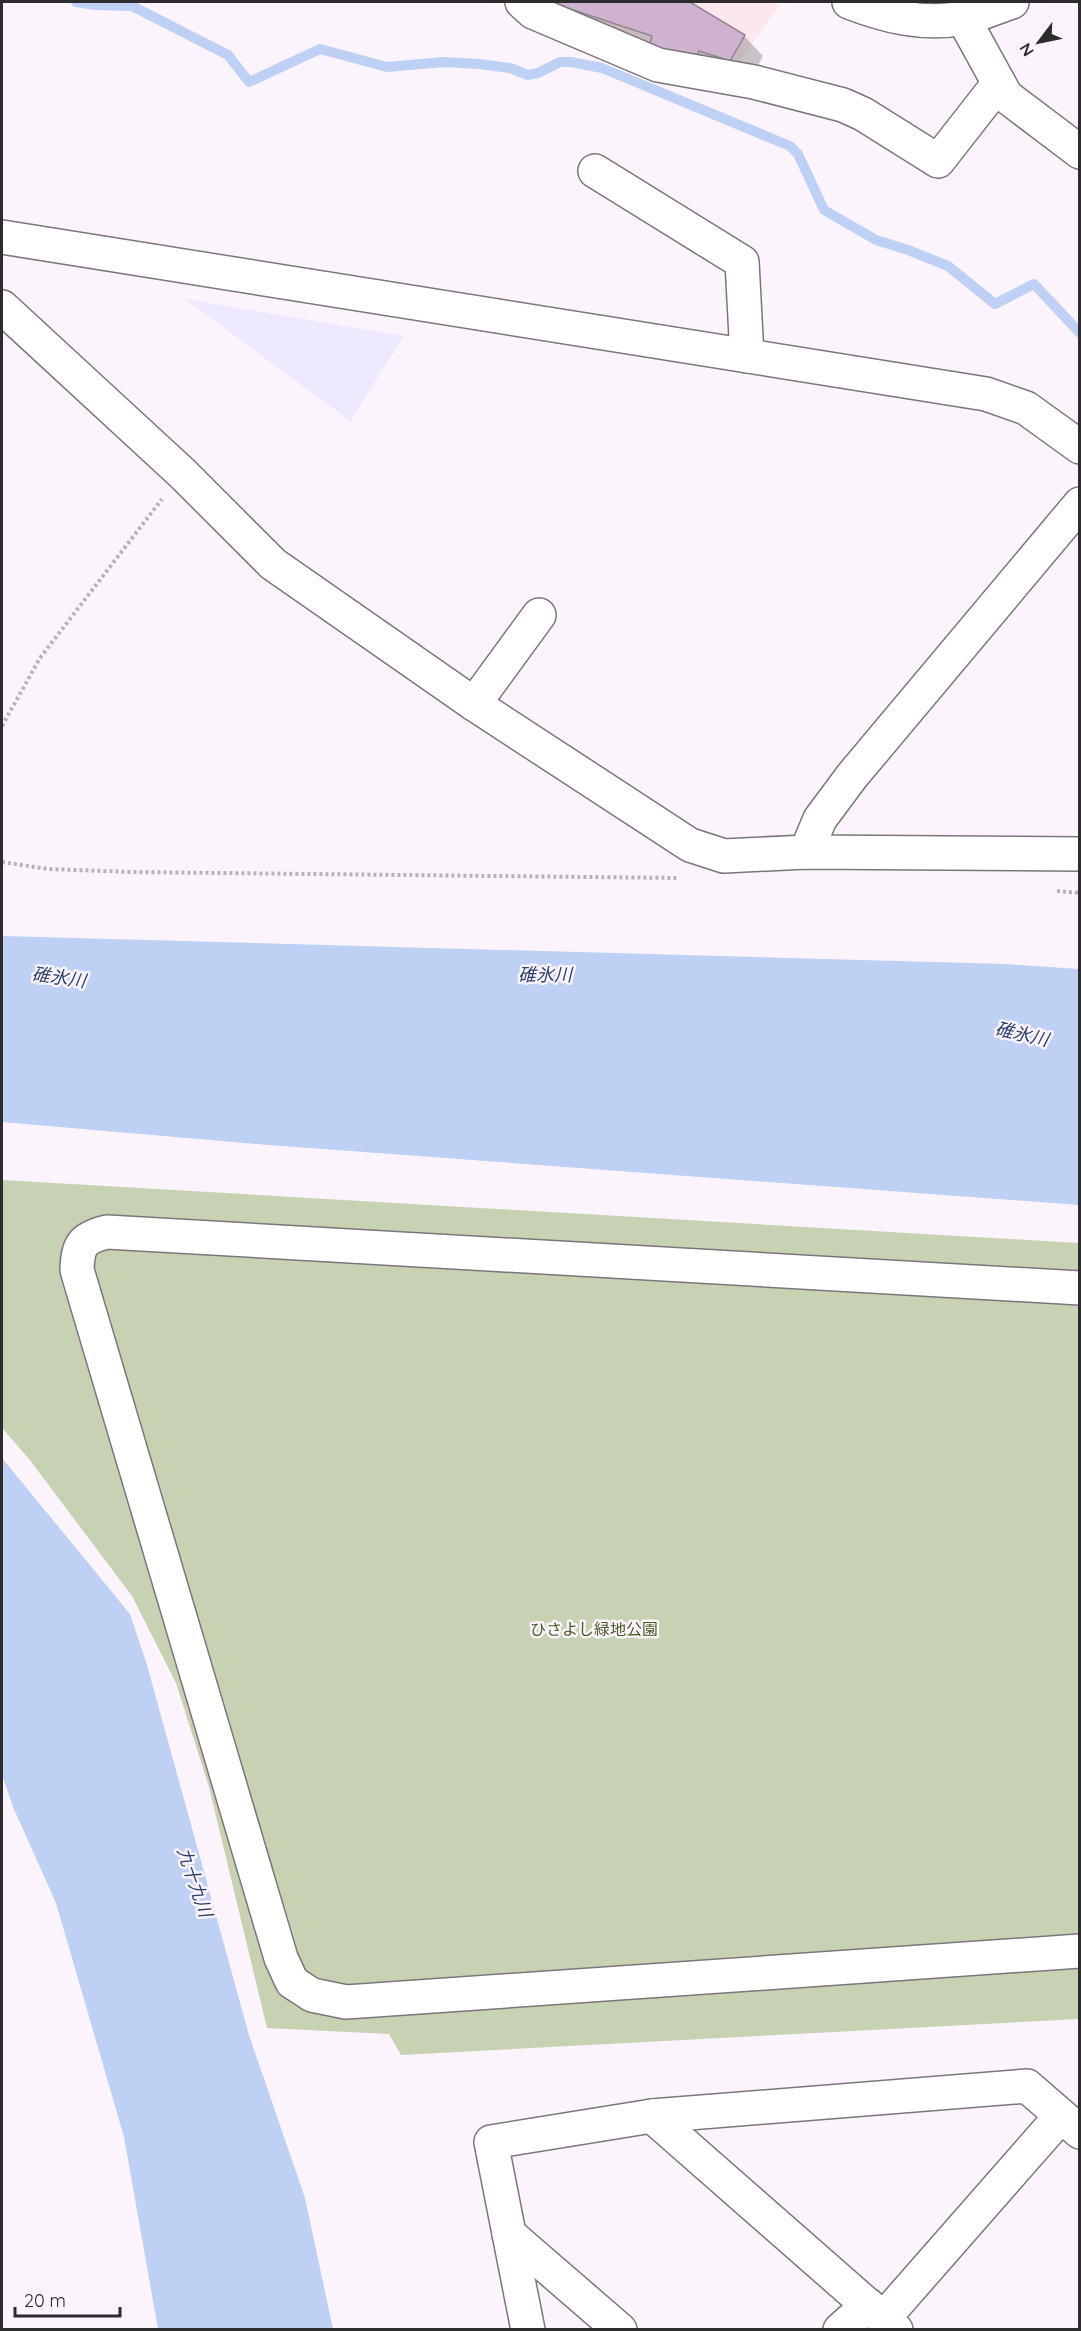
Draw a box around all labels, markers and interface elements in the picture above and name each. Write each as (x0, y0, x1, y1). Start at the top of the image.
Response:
north arrow (1009, 12, 1069, 72)
text: N (1015, 40, 1038, 60)
water label: 碓氷川 (31, 962, 89, 992)
water label: 碓氷川 (518, 963, 574, 986)
water label: 碓氷川 (993, 1017, 1053, 1052)
park label: ひさよし緑地公園 (530, 1619, 658, 1639)
water label: 九十九川 (172, 1844, 218, 1922)
scale bar (15, 2280, 120, 2318)
text: 20 m (24, 2289, 66, 2312)

